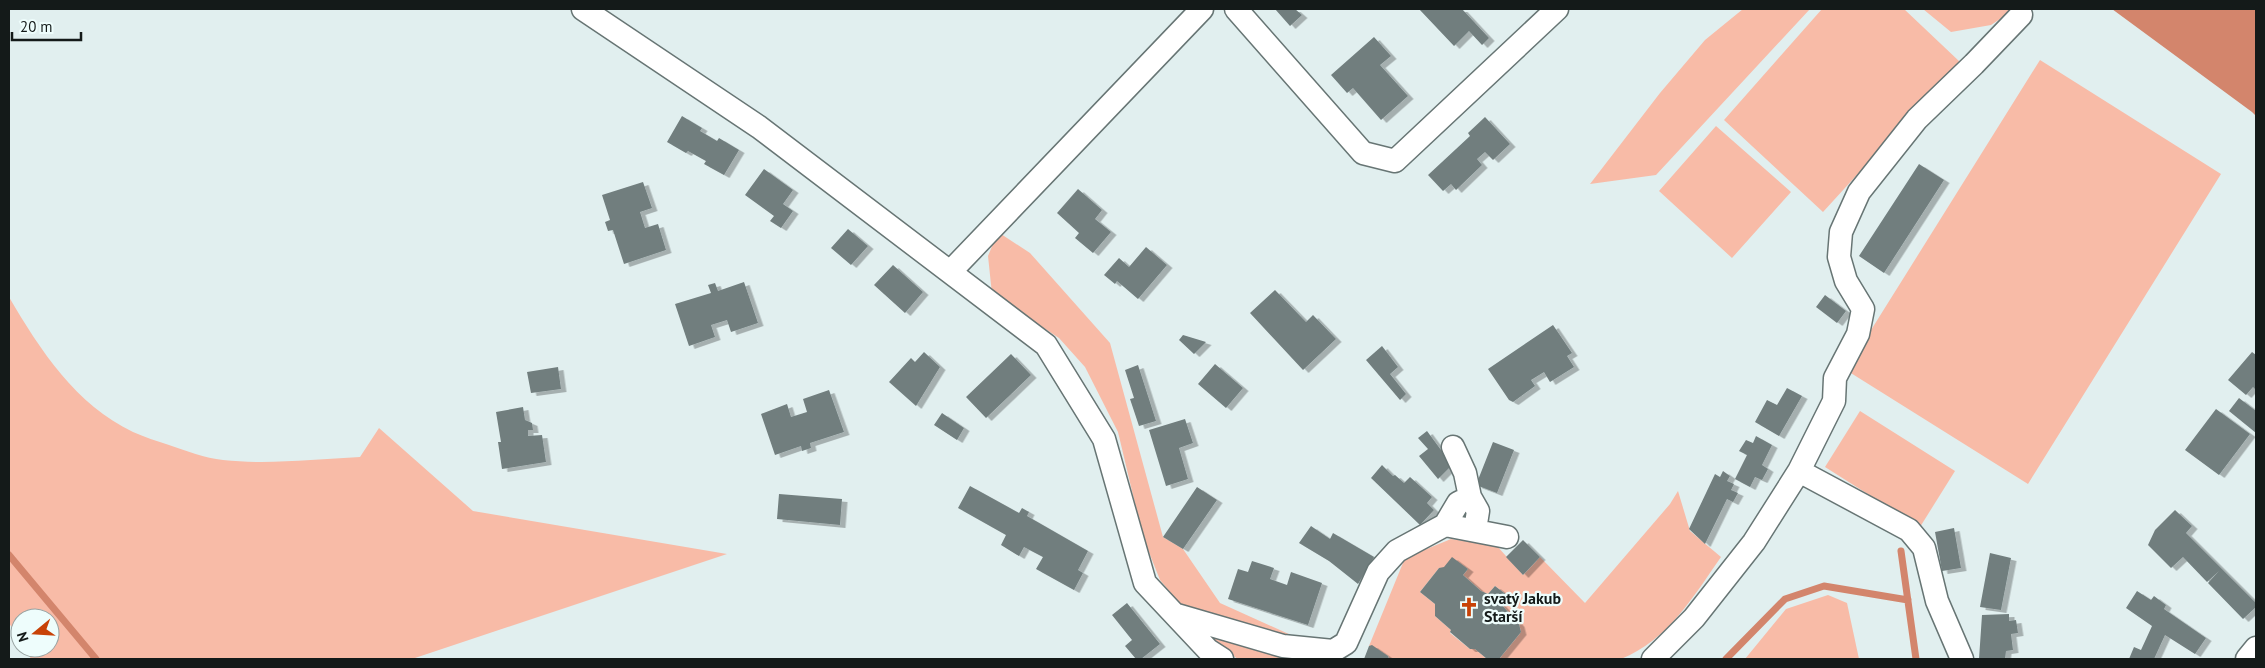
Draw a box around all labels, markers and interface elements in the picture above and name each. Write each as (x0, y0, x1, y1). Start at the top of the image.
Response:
scale bar (12, 10, 81, 42)
text: 20 m (20, 17, 53, 36)
place label: svatý Jakub Starší (1484, 588, 1561, 626)
church icon: svatý Jakub Starší (1458, 596, 1480, 618)
north arrow (10, 608, 60, 658)
text: N (13, 630, 33, 644)

